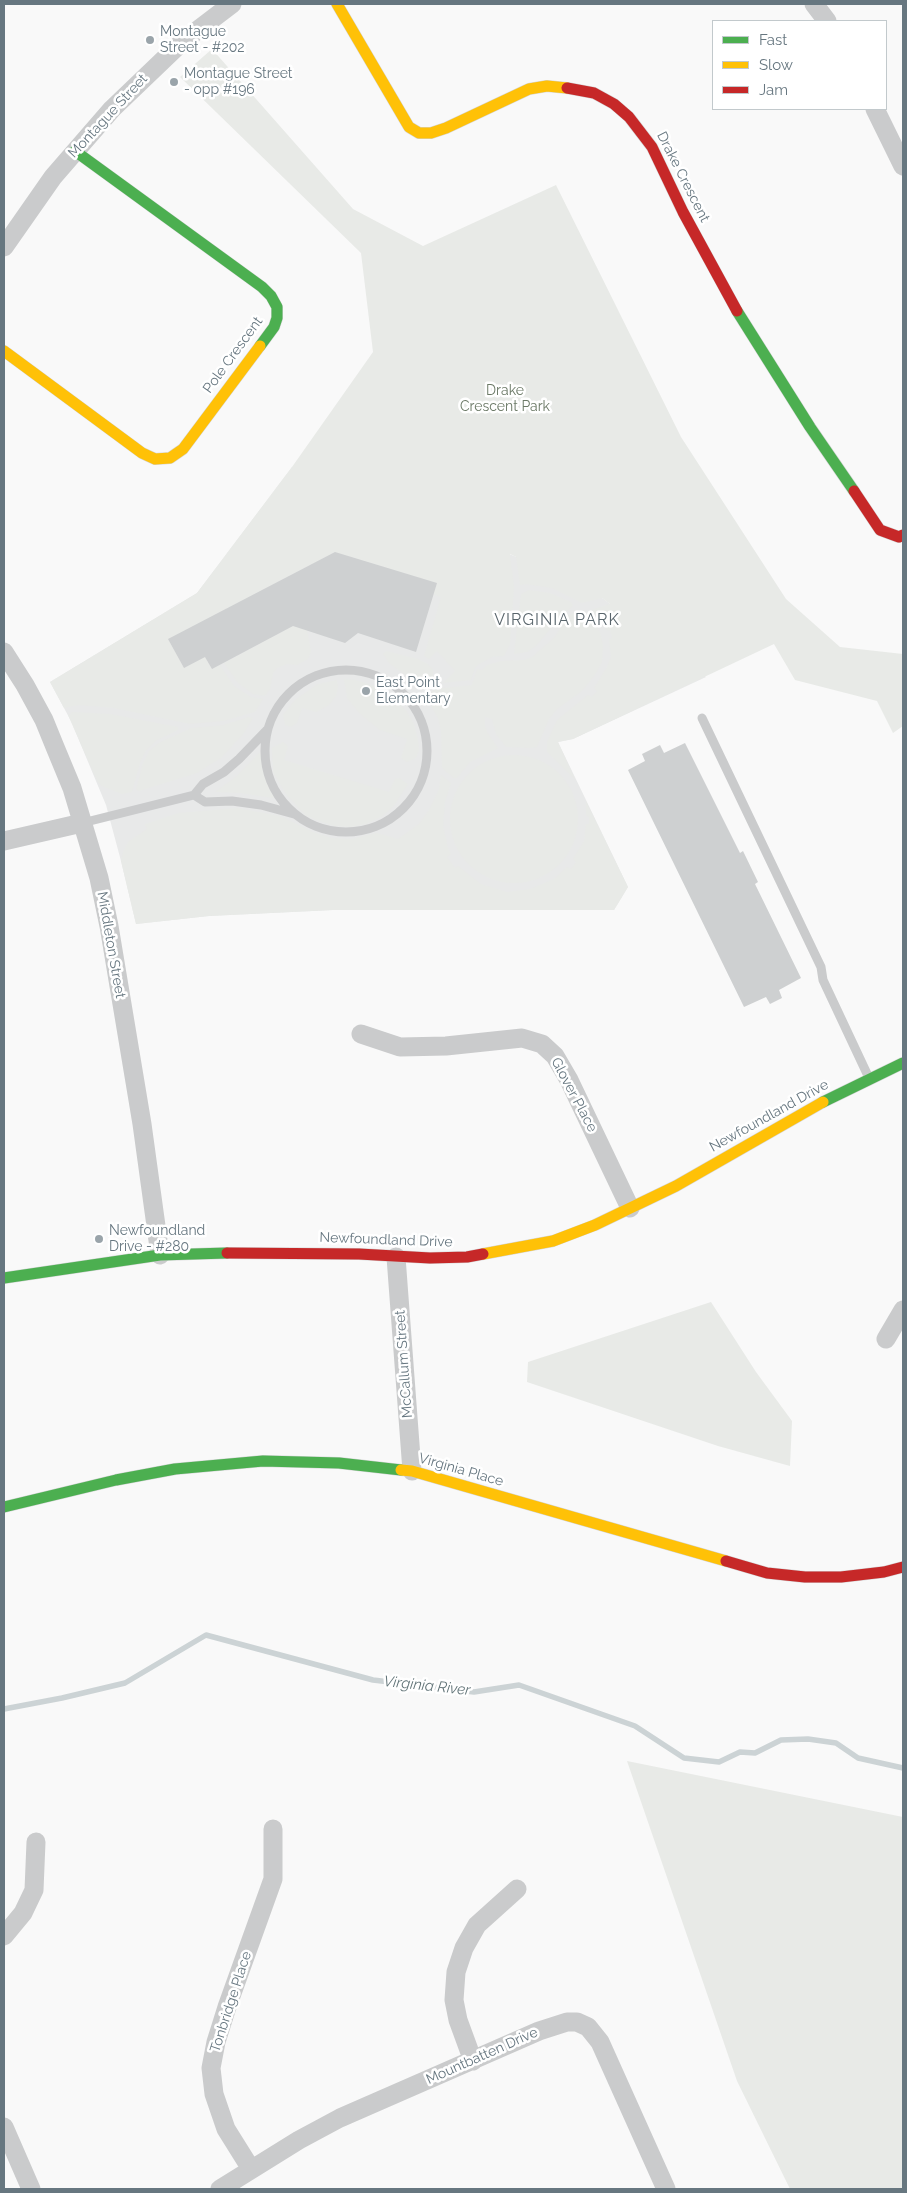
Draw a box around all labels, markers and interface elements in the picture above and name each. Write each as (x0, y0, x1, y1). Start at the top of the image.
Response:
legend (712, 20, 887, 110)
place label: Montague Street - #202 (160, 24, 245, 56)
text: Fast (759, 31, 787, 49)
marker: Montague Street - #202 (144, 34, 156, 46)
text: Slow (759, 56, 793, 74)
place label: Montague Street - opp #196 (184, 66, 292, 98)
street label: Montague Street (65, 71, 151, 161)
marker: Montague Street - opp #196 (168, 76, 180, 88)
text: Jam (759, 81, 788, 99)
street label: Drake Crescent (653, 129, 713, 225)
street label: Pole Crescent (200, 314, 266, 396)
park label: Drake Crescent Park (460, 383, 550, 416)
district label: VIRGINIA PARK (493, 610, 621, 630)
place label: East Point Elementary (376, 675, 451, 708)
marker: East Point Elementary (360, 685, 372, 697)
street label: Middleton Street (93, 890, 129, 1000)
street label: Glover Place (547, 1055, 601, 1135)
street label: Newfoundland Drive (707, 1076, 831, 1156)
place label: Newfoundland Drive - #280 (109, 1223, 205, 1256)
street label: Newfoundland Drive (319, 1229, 453, 1251)
marker: Newfoundland Drive - #280 (93, 1233, 105, 1245)
street label: McCallum Street (392, 1309, 416, 1419)
street label: Virginia Place (417, 1450, 505, 1490)
water label: Virginia River (383, 1672, 471, 1700)
street label: Tonbridge Place (207, 1949, 255, 2055)
street label: Mountbatten Drive (424, 2024, 540, 2088)

